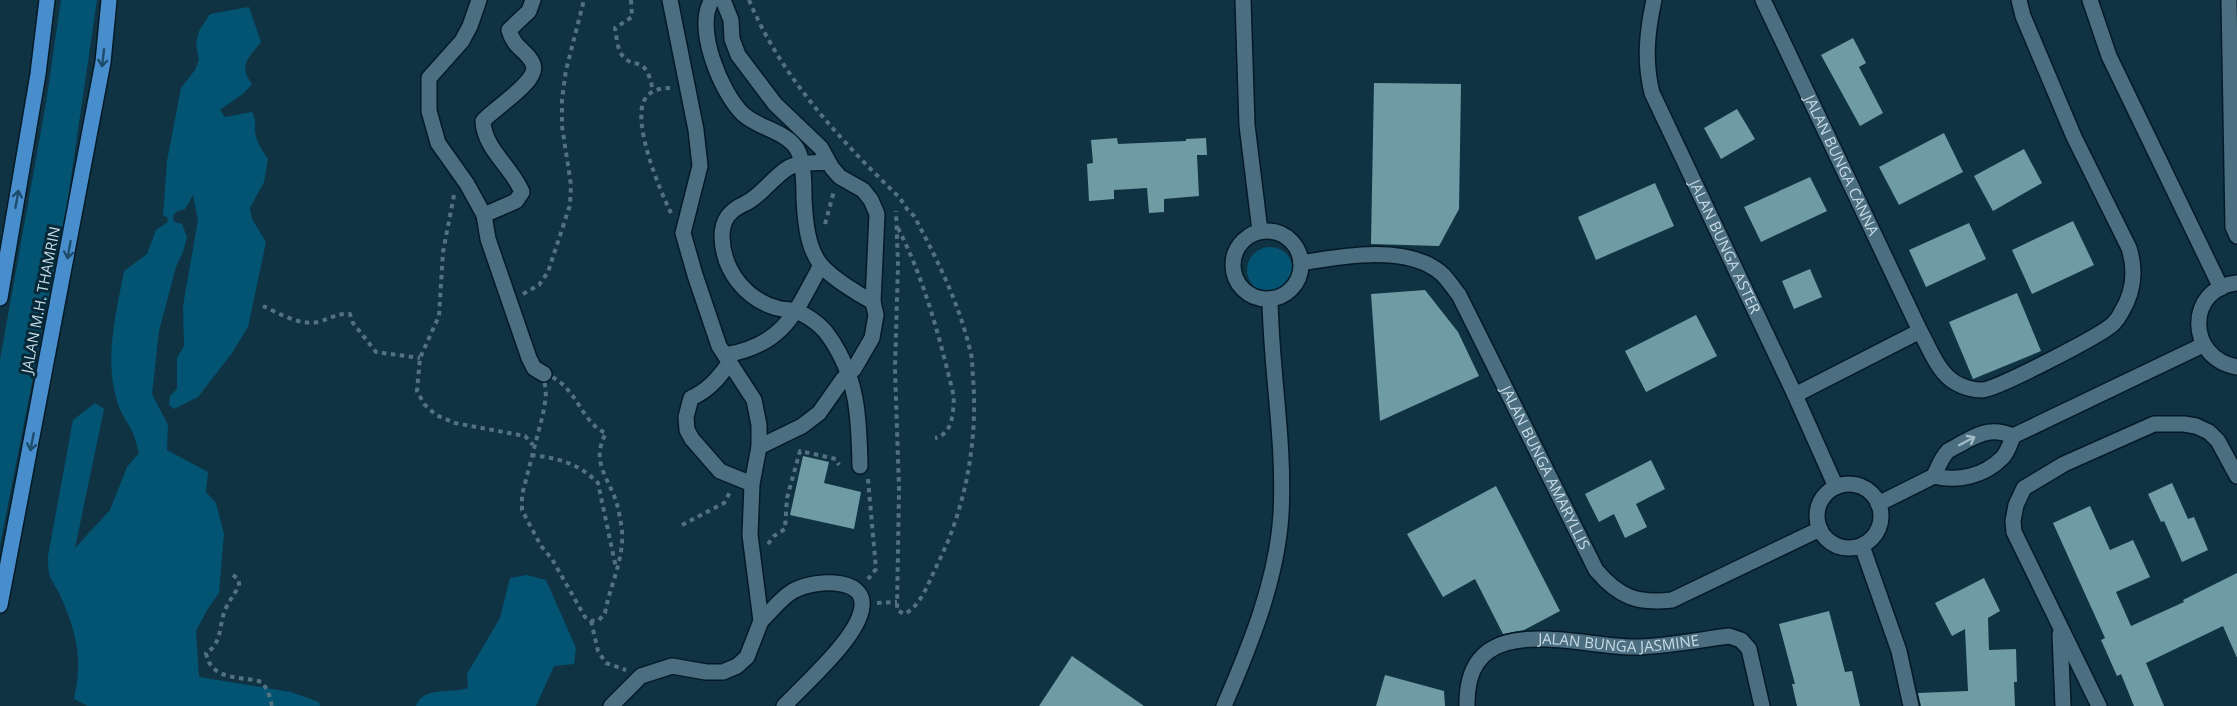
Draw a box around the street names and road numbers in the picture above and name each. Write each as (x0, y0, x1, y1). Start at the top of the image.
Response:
street label: JALAN BUNGA CANNA (1800, 90, 1884, 239)
street label: JALAN BUNGA ASTER (1685, 174, 1766, 317)
street label: JALAN M.H. THAMRIN (16, 225, 64, 377)
street label: JALAN BUNGA AMARYLLIS (1496, 380, 1595, 553)
street label: JALAN BUNGA JASMINE (1536, 628, 1700, 656)

